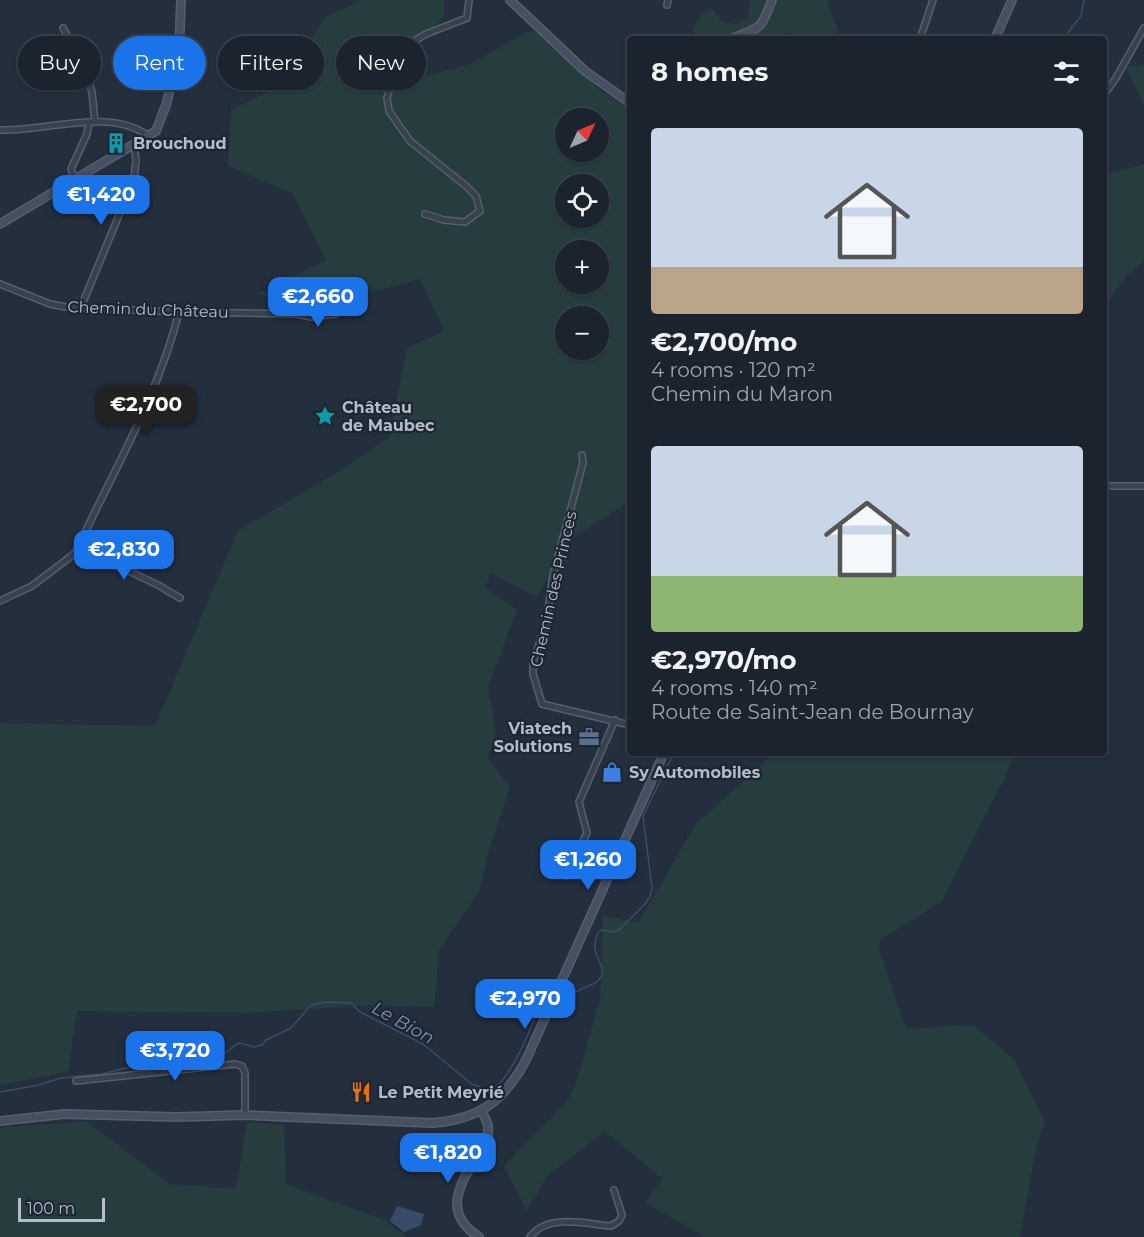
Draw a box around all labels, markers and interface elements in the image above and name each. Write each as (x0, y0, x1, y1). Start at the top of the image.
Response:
chip: Buy (18, 36, 101, 90)
chip: Rent (113, 36, 206, 90)
chip: Filters (218, 36, 324, 90)
chip: New (336, 36, 426, 90)
text: 8 homes (651, 56, 768, 88)
icon: filters (1050, 56, 1083, 89)
north arrow (555, 108, 609, 162)
map controls (555, 108, 609, 360)
building icon: Brouchoud (104, 131, 128, 155)
place label: Brouchoud (133, 134, 227, 153)
icon: home (813, 167, 921, 275)
button: locate (555, 174, 609, 228)
pin: €1,420 (52, 175, 150, 226)
text: €1,420 (67, 182, 135, 206)
button: + (555, 240, 609, 294)
pin: €2,660 (269, 277, 367, 328)
text: €2,660 (282, 284, 354, 308)
street label: Chemin du Château (67, 297, 229, 322)
button: − (555, 306, 609, 360)
text: €2,700/mo (651, 326, 797, 358)
text: 4 rooms · 120 m² (651, 358, 816, 382)
text: Chemin du Maron (651, 382, 833, 406)
pin: €2,700 (97, 385, 195, 436)
text: €2,700 (110, 392, 182, 416)
place label: Château de Maubec (342, 398, 435, 435)
place icon: Château de Maubec (313, 404, 337, 428)
icon: home (813, 485, 921, 593)
street label: Chemin des Princes (526, 509, 581, 669)
pin: €2,830 (75, 530, 173, 581)
text: €2,830 (88, 537, 160, 561)
text: €2,970/mo (651, 644, 797, 676)
text: 4 rooms · 140 m² (651, 676, 818, 700)
text: Route de Saint-Jean de Bournay (651, 700, 973, 724)
place label: Viatech Solutions (494, 719, 572, 756)
office icon: Viatech Solutions (577, 725, 601, 749)
shop icon: Sy Automobiles (600, 760, 624, 784)
place label: Sy Automobiles (629, 763, 761, 782)
pin: €1,260 (539, 840, 637, 891)
text: €1,260 (554, 847, 622, 871)
pin: €2,970 (476, 979, 574, 1030)
text: €2,970 (489, 986, 561, 1010)
water label: Le Bion (368, 997, 438, 1049)
pin: €3,720 (126, 1031, 224, 1082)
text: €3,720 (140, 1038, 210, 1062)
restaurant icon: Le Petit Meyrié (349, 1080, 373, 1104)
place label: Le Petit Meyrié (378, 1083, 504, 1102)
pin: €1,820 (399, 1133, 497, 1184)
text: €1,820 (414, 1140, 482, 1164)
scale bar (18, 1195, 105, 1222)
text: 100 m (27, 1199, 75, 1218)

